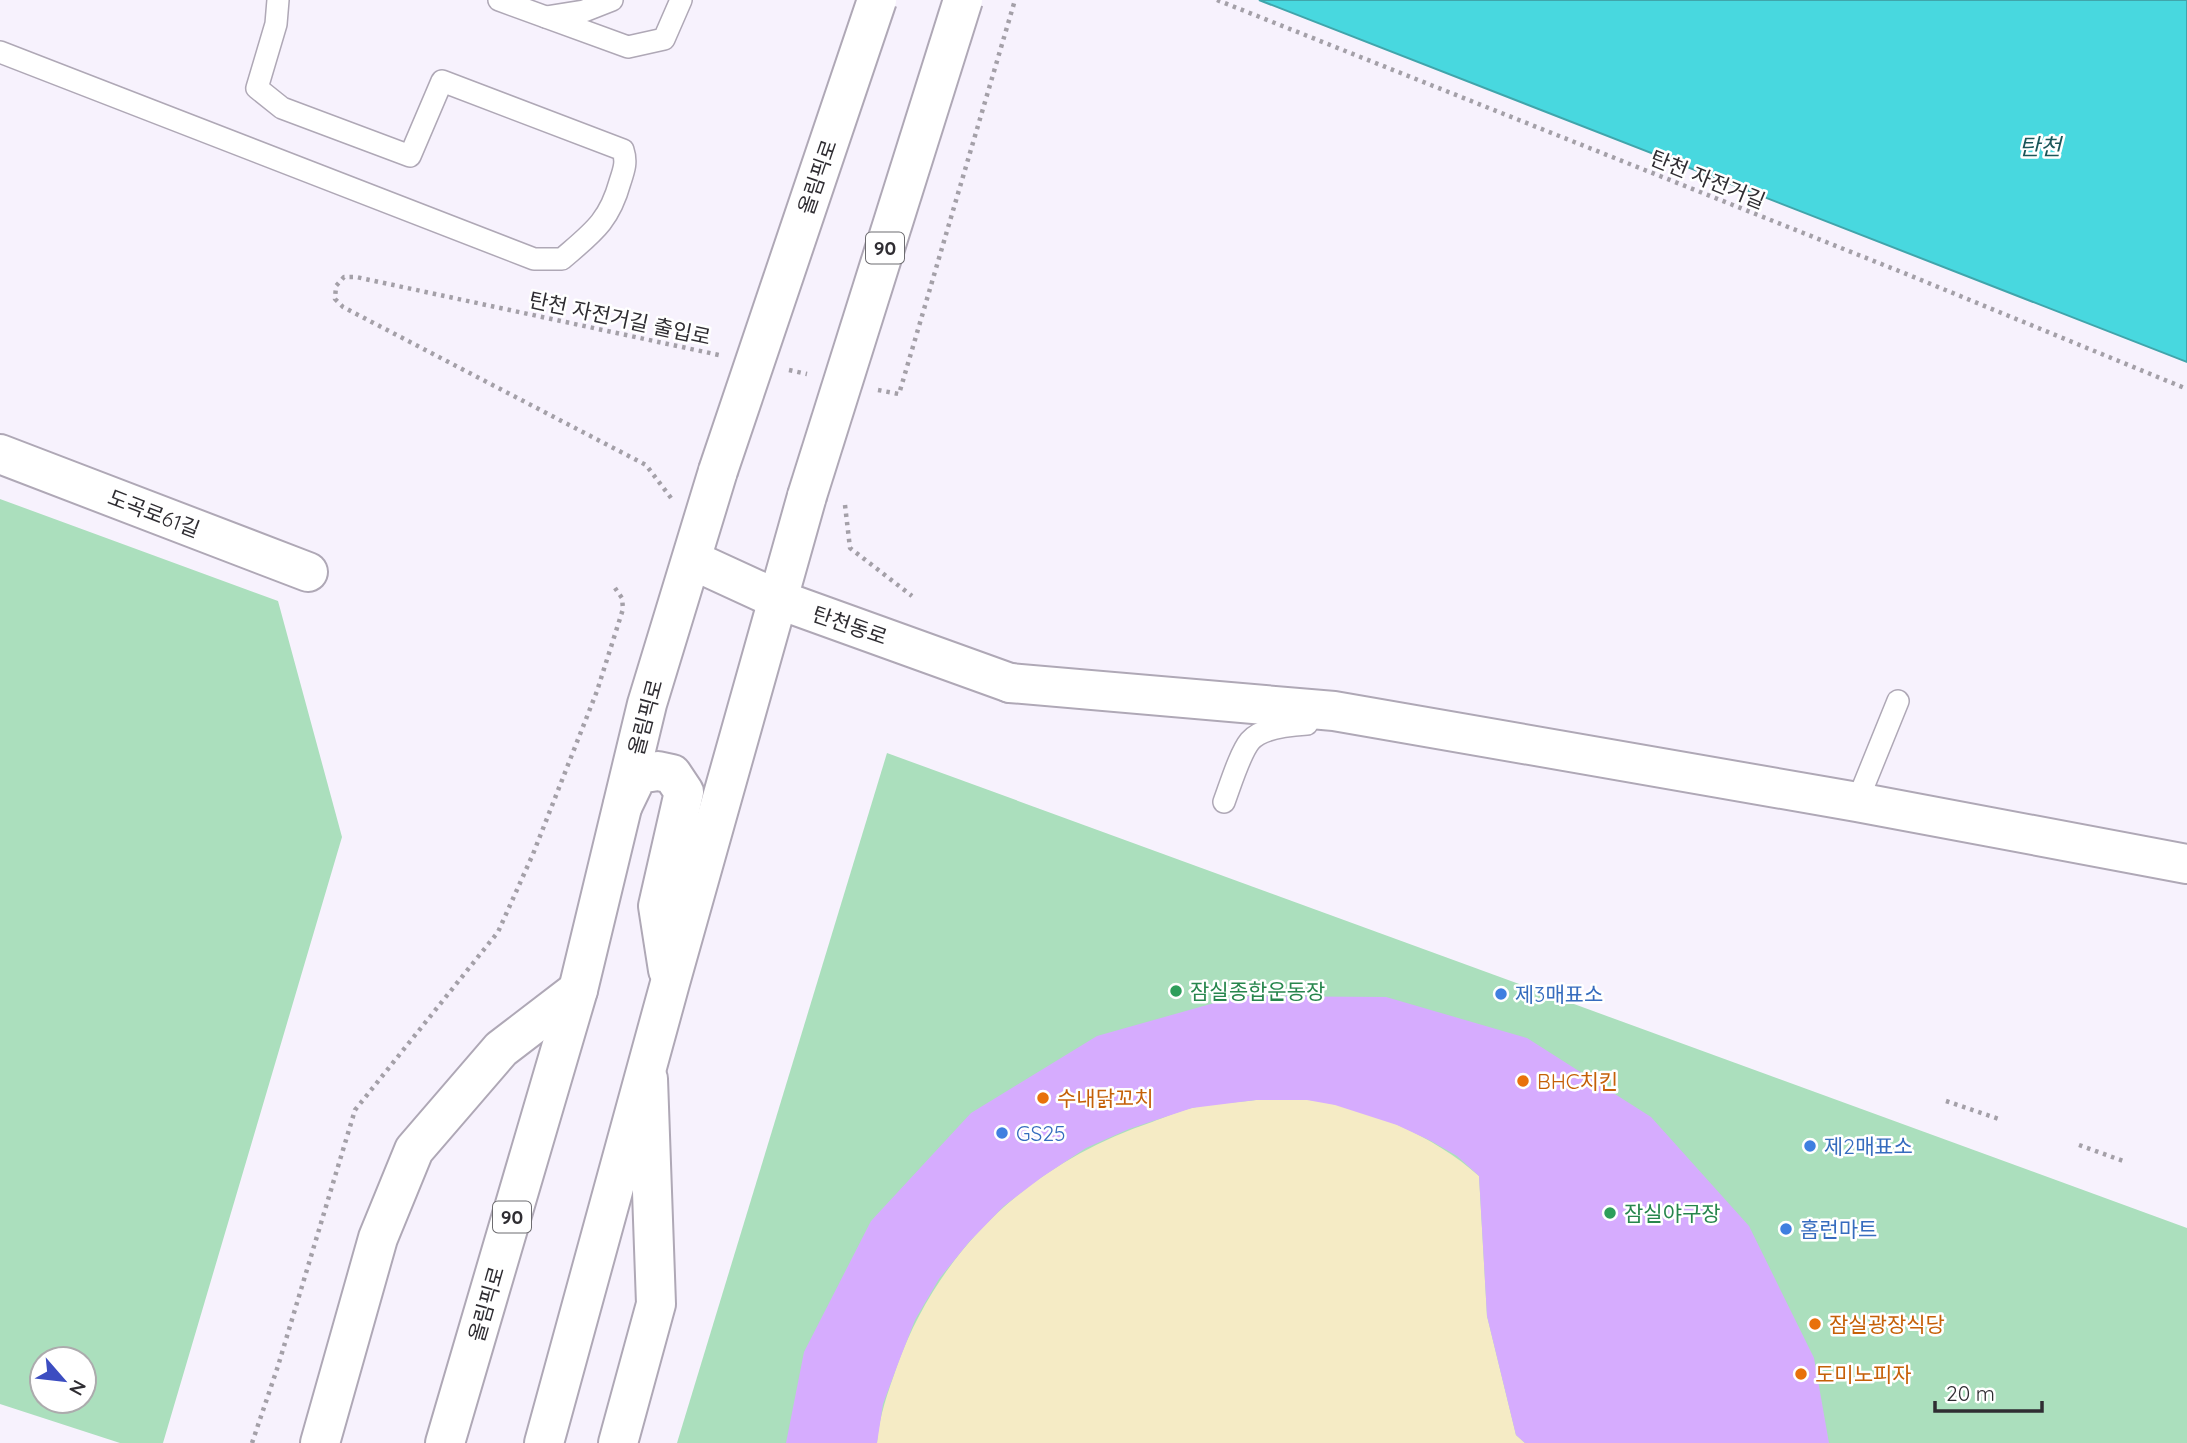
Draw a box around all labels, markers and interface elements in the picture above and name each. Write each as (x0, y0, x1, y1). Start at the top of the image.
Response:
water label: 탄천 (2019, 132, 2064, 161)
street label: 올림픽로 (792, 136, 842, 218)
street label: 탄천 자전거길 (1647, 144, 1769, 214)
road number: 90 (866, 232, 904, 264)
street label: 탄천 자전거길 출입로 (527, 286, 713, 350)
street label: 도곡로61길 (104, 484, 204, 542)
street label: 탄천동로 (809, 600, 891, 650)
street label: 올림픽로 (622, 676, 668, 758)
place label: 잠실종합운동장 (1190, 978, 1325, 1004)
place label: 제3매표소 (1515, 981, 1603, 1007)
marker: 잠실종합운동장 (1168, 983, 1184, 999)
marker: 제3매표소 (1493, 986, 1509, 1002)
place label: BHC치킨 (1537, 1068, 1618, 1094)
marker: BHC치킨 (1515, 1073, 1531, 1089)
place label: 수내닭꼬치 (1057, 1085, 1154, 1111)
marker: 수내닭꼬치 (1035, 1090, 1051, 1106)
place label: GS25 (1016, 1120, 1065, 1146)
marker: GS25 (994, 1125, 1010, 1141)
place label: 제2매표소 (1824, 1133, 1913, 1159)
marker: 제2매표소 (1802, 1138, 1818, 1154)
place label: 잠실야구장 (1624, 1200, 1721, 1226)
road number: 90 (493, 1202, 531, 1232)
marker: 잠실야구장 (1602, 1205, 1618, 1221)
place label: 홈런마트 (1800, 1216, 1877, 1242)
marker: 홈런마트 (1778, 1221, 1794, 1237)
street label: 올림픽로 (463, 1263, 509, 1345)
place label: 잠실광장식당 (1829, 1311, 1945, 1337)
marker: 잠실광장식당 (1807, 1316, 1823, 1332)
north arrow (28, 1345, 98, 1415)
place label: 도미노피자 (1815, 1361, 1912, 1387)
marker: 도미노피자 (1793, 1366, 1809, 1382)
scale bar (1935, 1370, 2042, 1414)
text: N (64, 1376, 92, 1400)
text: 20 m (1946, 1380, 1995, 1406)

